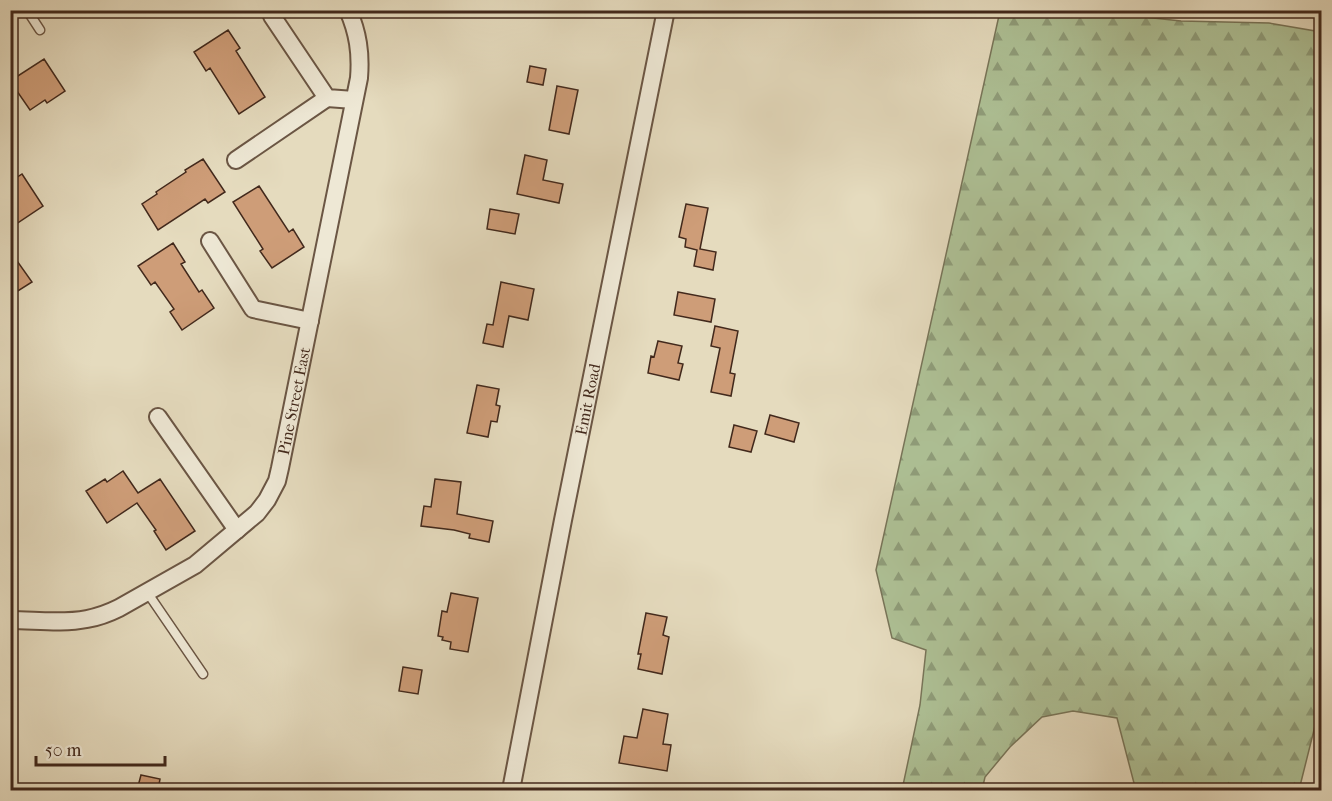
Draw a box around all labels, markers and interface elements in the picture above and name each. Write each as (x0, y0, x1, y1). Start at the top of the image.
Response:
street label: Pine Street East (273, 345, 314, 456)
street label: Emit Road (571, 362, 604, 437)
scale bar (36, 729, 165, 767)
text: 50 m (45, 740, 82, 761)

